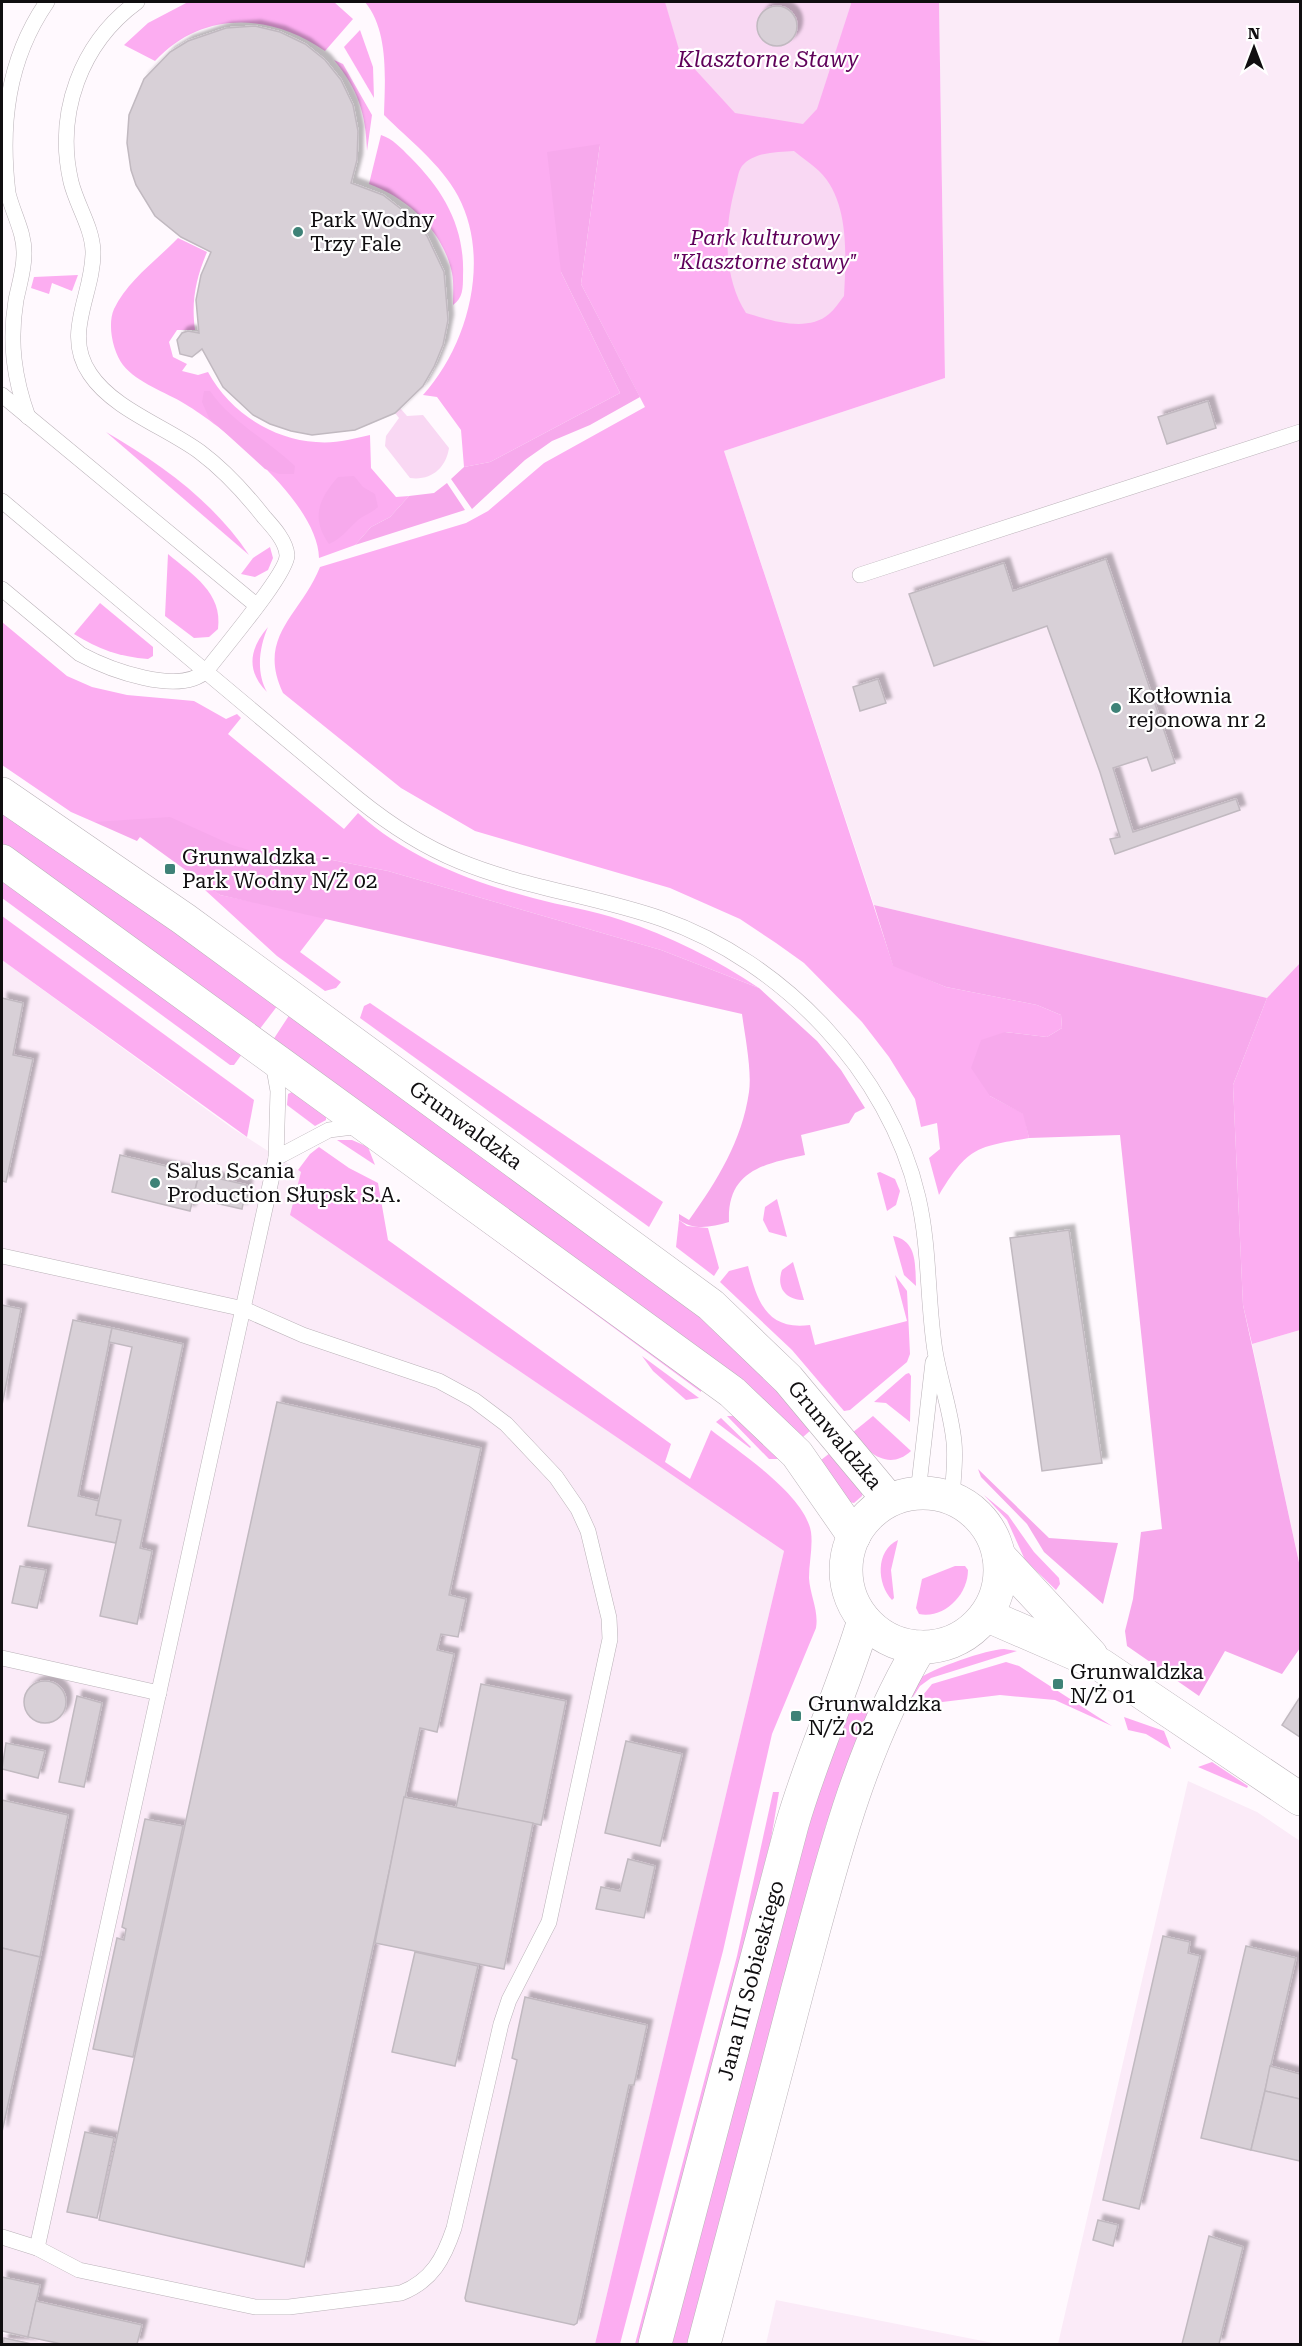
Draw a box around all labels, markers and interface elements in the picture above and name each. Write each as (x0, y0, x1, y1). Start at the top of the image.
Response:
north arrow (1224, 18, 1284, 78)
text: N (1248, 24, 1260, 43)
water label: Klasztorne Stawy (677, 47, 859, 72)
place label: Park Wodny Trzy Fale (310, 208, 435, 256)
marker: Park Wodny Trzy Fale (291, 225, 305, 239)
park label: Park kulturowy "Klasztorne stawy" (672, 226, 858, 274)
place label: Kotłownia rejonowa nr 2 (1128, 684, 1266, 732)
marker: Kotłownia rejonowa nr 2 (1109, 701, 1123, 715)
place label: Grunwaldzka - Park Wodny N/Ż 02 (182, 845, 377, 893)
marker: Grunwaldzka - Park Wodny N/Ż 02 (163, 862, 177, 876)
street label: Grunwaldzka (405, 1076, 527, 1175)
place label: Salus Scania Production Słupsk S.A. (167, 1159, 401, 1207)
marker: Salus Scania Production Słupsk S.A. (148, 1176, 162, 1190)
street label: Grunwaldzka (783, 1376, 887, 1495)
place label: Grunwaldzka N/Ż 01 (1070, 1660, 1204, 1708)
marker: Grunwaldzka N/Ż 01 (1051, 1677, 1065, 1691)
place label: Grunwaldzka N/Ż 02 (808, 1692, 942, 1740)
marker: Grunwaldzka N/Ż 02 (789, 1709, 803, 1723)
street label: Jana III Sobieskiego (713, 1878, 789, 2083)

